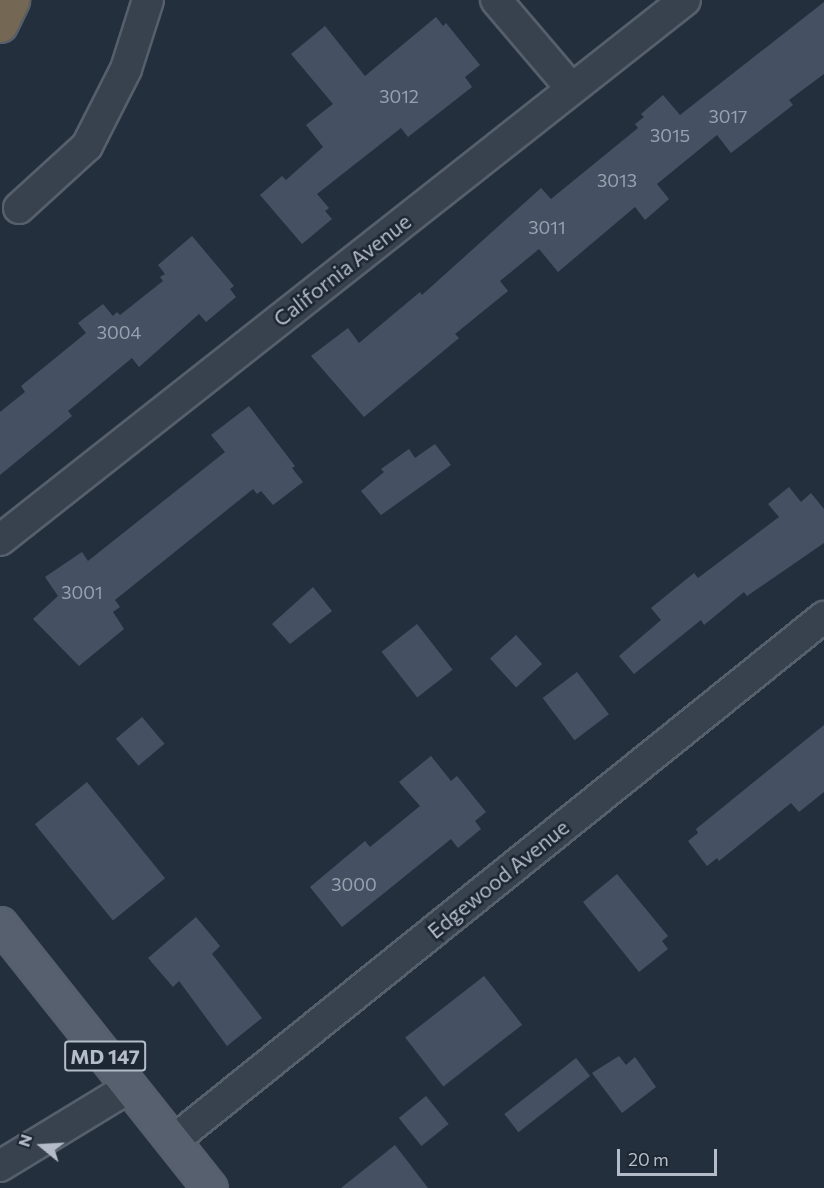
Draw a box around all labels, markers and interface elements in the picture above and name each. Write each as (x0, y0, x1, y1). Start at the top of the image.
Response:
house number: 3012 (379, 85, 419, 107)
house number: 3017 (708, 105, 748, 127)
house number: 3015 (650, 124, 690, 146)
house number: 3013 (597, 169, 637, 191)
street label: California Avenue (268, 209, 416, 331)
house number: 3011 (528, 216, 566, 238)
house number: 3004 (97, 321, 141, 343)
house number: 3001 (61, 581, 103, 603)
street label: Edgewood Avenue (422, 814, 574, 944)
house number: 3000 (331, 873, 377, 895)
road number: MD 147 (63, 1039, 147, 1073)
north arrow (12, 1116, 72, 1176)
text: N (14, 1132, 35, 1149)
scale bar (620, 1137, 720, 1175)
text: 20 m (628, 1148, 669, 1170)

